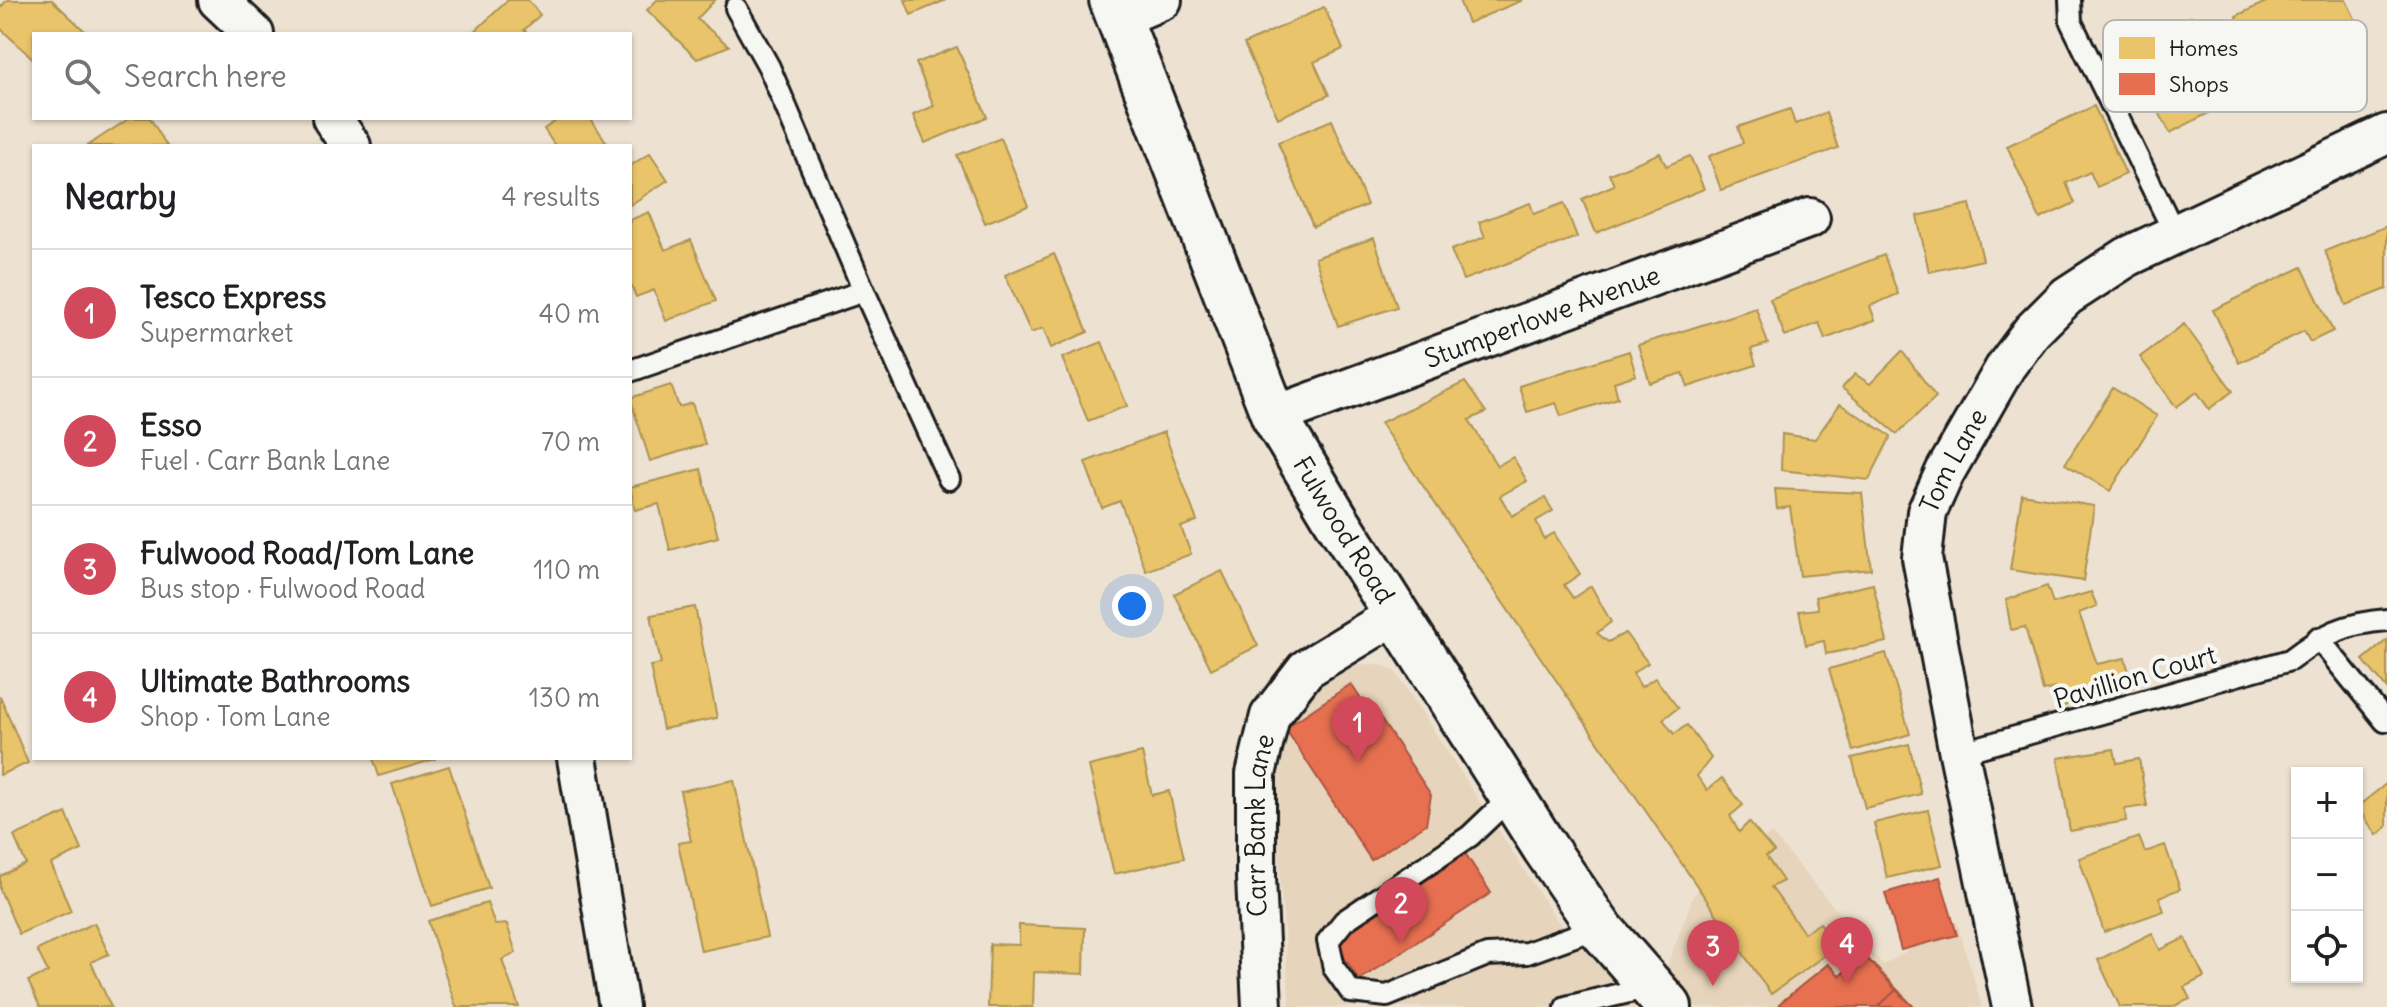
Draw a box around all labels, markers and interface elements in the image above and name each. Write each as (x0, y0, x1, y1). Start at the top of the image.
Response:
legend (2103, 20, 2367, 112)
search box (32, 32, 632, 120)
text: Homes (2169, 34, 2238, 62)
icon: search (60, 54, 104, 98)
text: Search here (124, 57, 287, 95)
text: Shops (2169, 70, 2229, 98)
text: Nearby (64, 175, 177, 218)
text: 4 results (502, 180, 600, 213)
street label: Stumperlowe Avenue (1420, 258, 1664, 375)
text: Tesco Express (140, 278, 327, 316)
text: 1 (85, 297, 95, 330)
text: 40 m (539, 297, 600, 330)
text: Supermarket (140, 316, 293, 349)
street label: Tom Lane (1912, 402, 1994, 518)
text: Esso (140, 406, 202, 444)
text: 2 (83, 425, 97, 458)
text: 70 m (541, 425, 600, 458)
text: Fuel · Carr Bank Lane (140, 444, 390, 477)
street label: Fulwood Road (1286, 450, 1402, 609)
text: Fulwood Road/Tom Lane (140, 534, 474, 572)
text: 3 (83, 553, 97, 586)
text: 110 m (533, 553, 600, 586)
text: Bus stop · Fulwood Road (140, 572, 425, 605)
your location (1112, 586, 1152, 626)
street label: Pavillion Court (2050, 637, 2220, 715)
text: Ultimate Bathrooms (140, 662, 410, 700)
text: 4 (82, 681, 98, 714)
text: 130 m (529, 681, 600, 714)
pin: 1 (1332, 696, 1384, 762)
text: Shop · Tom Lane (140, 700, 330, 733)
street label: Carr Bank Lane (1239, 731, 1281, 918)
map controls (2291, 767, 2363, 983)
button: + (2291, 767, 2363, 839)
button: − (2291, 839, 2363, 911)
pin: 2 (1375, 877, 1427, 943)
button: locate (2291, 911, 2363, 983)
pin: 4 (1821, 917, 1873, 983)
pin: 3 (1687, 920, 1739, 986)

